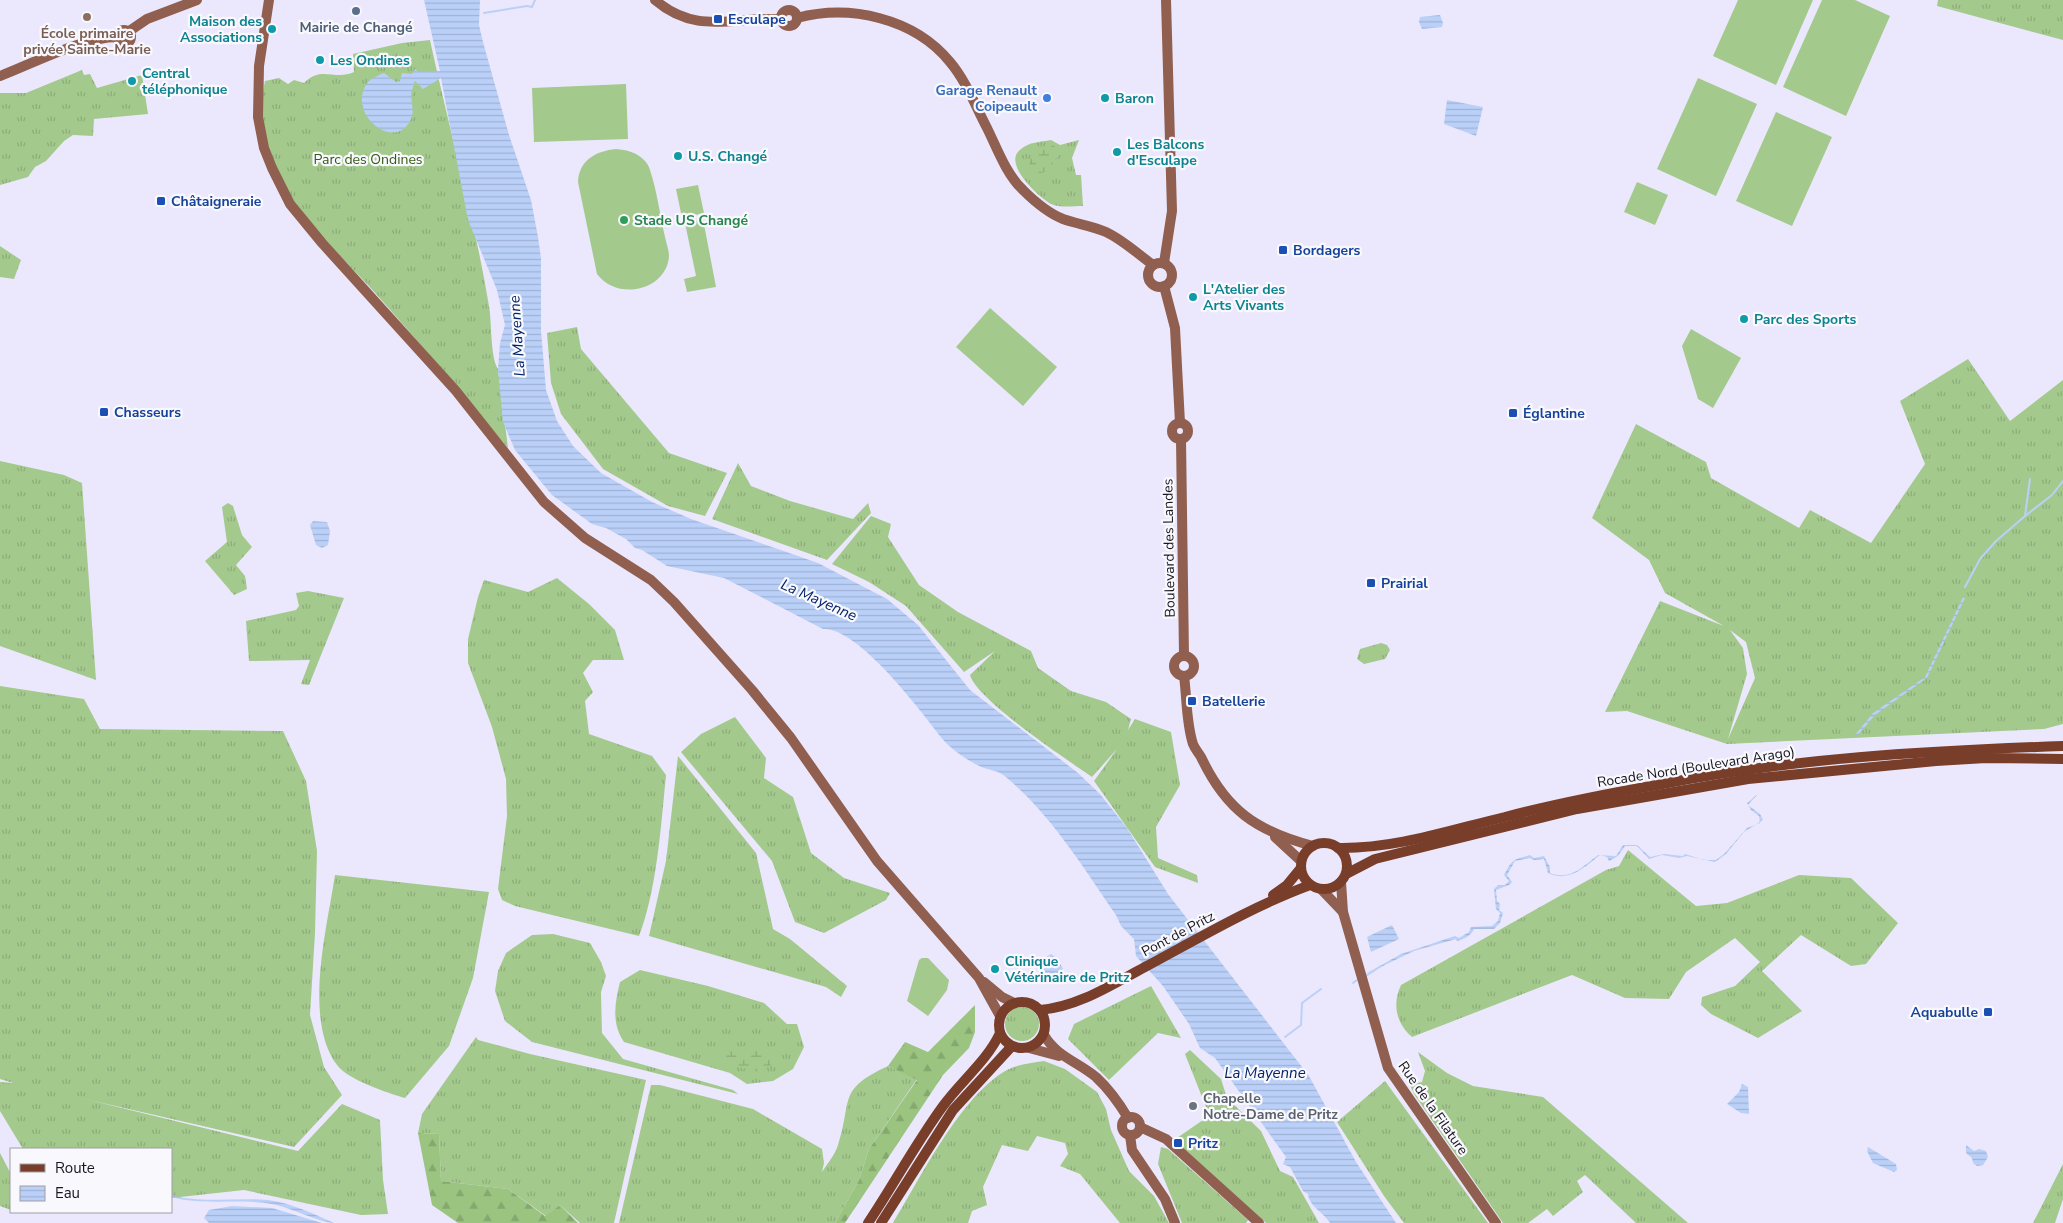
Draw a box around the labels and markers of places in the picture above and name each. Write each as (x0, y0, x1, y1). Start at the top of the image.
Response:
marker: Mairie de Changé (350, 5, 362, 17)
place label: Esculape (728, 10, 786, 29)
marker: École primaire privée Sainte-Marie (81, 11, 93, 23)
place label: Maison des Associations (180, 12, 262, 47)
marker: Esculape (712, 13, 724, 25)
place label: Mairie de Changé (299, 18, 413, 37)
marker: Maison des Associations (266, 23, 278, 35)
place label: École primaire privée Sainte-Marie (23, 24, 151, 59)
place label: Les Ondines (330, 51, 410, 70)
marker: Les Ondines (314, 54, 326, 66)
place label: Central téléphonique (142, 64, 228, 99)
marker: Central téléphonique (126, 75, 138, 87)
place label: Garage Renault Coipeault (936, 81, 1038, 116)
place label: Baron (1115, 89, 1154, 108)
marker: Garage Renault Coipeault (1041, 92, 1053, 104)
marker: Baron (1099, 92, 1111, 104)
place label: Les Balcons d'Esculape (1127, 135, 1204, 170)
marker: Les Balcons d'Esculape (1111, 146, 1123, 158)
place label: U.S. Changé (688, 147, 768, 166)
marker: U.S. Changé (672, 150, 684, 162)
place label: Châtaigneraie (171, 192, 262, 211)
marker: Châtaigneraie (155, 195, 167, 207)
place label: Stade US Changé (634, 211, 749, 230)
marker: Stade US Changé (618, 214, 630, 226)
place label: Bordagers (1293, 241, 1361, 260)
marker: Bordagers (1277, 244, 1289, 256)
place label: L'Atelier des Arts Vivants (1203, 280, 1285, 315)
marker: L'Atelier des Arts Vivants (1187, 291, 1199, 303)
place label: Parc des Sports (1754, 310, 1856, 329)
marker: Parc des Sports (1738, 313, 1750, 325)
place label: Chasseurs (114, 403, 181, 422)
place label: Églantine (1523, 404, 1585, 423)
marker: Chasseurs (98, 406, 110, 418)
marker: Églantine (1507, 407, 1519, 419)
place label: Prairial (1381, 574, 1428, 593)
marker: Prairial (1365, 577, 1377, 589)
place label: Batellerie (1202, 692, 1266, 711)
marker: Batellerie (1186, 695, 1198, 707)
place label: Clinique Vétérinaire de Pritz (1004, 952, 1130, 987)
marker: Clinique Vétérinaire de Pritz (989, 963, 1001, 975)
place label: Aquabulle (1911, 1003, 1978, 1022)
marker: Aquabulle (1982, 1006, 1994, 1018)
place label: Chapelle Notre-Dame de Pritz (1203, 1089, 1338, 1124)
marker: Chapelle Notre-Dame de Pritz (1187, 1100, 1199, 1112)
place label: Pritz (1188, 1134, 1218, 1153)
marker: Pritz (1172, 1137, 1184, 1149)

